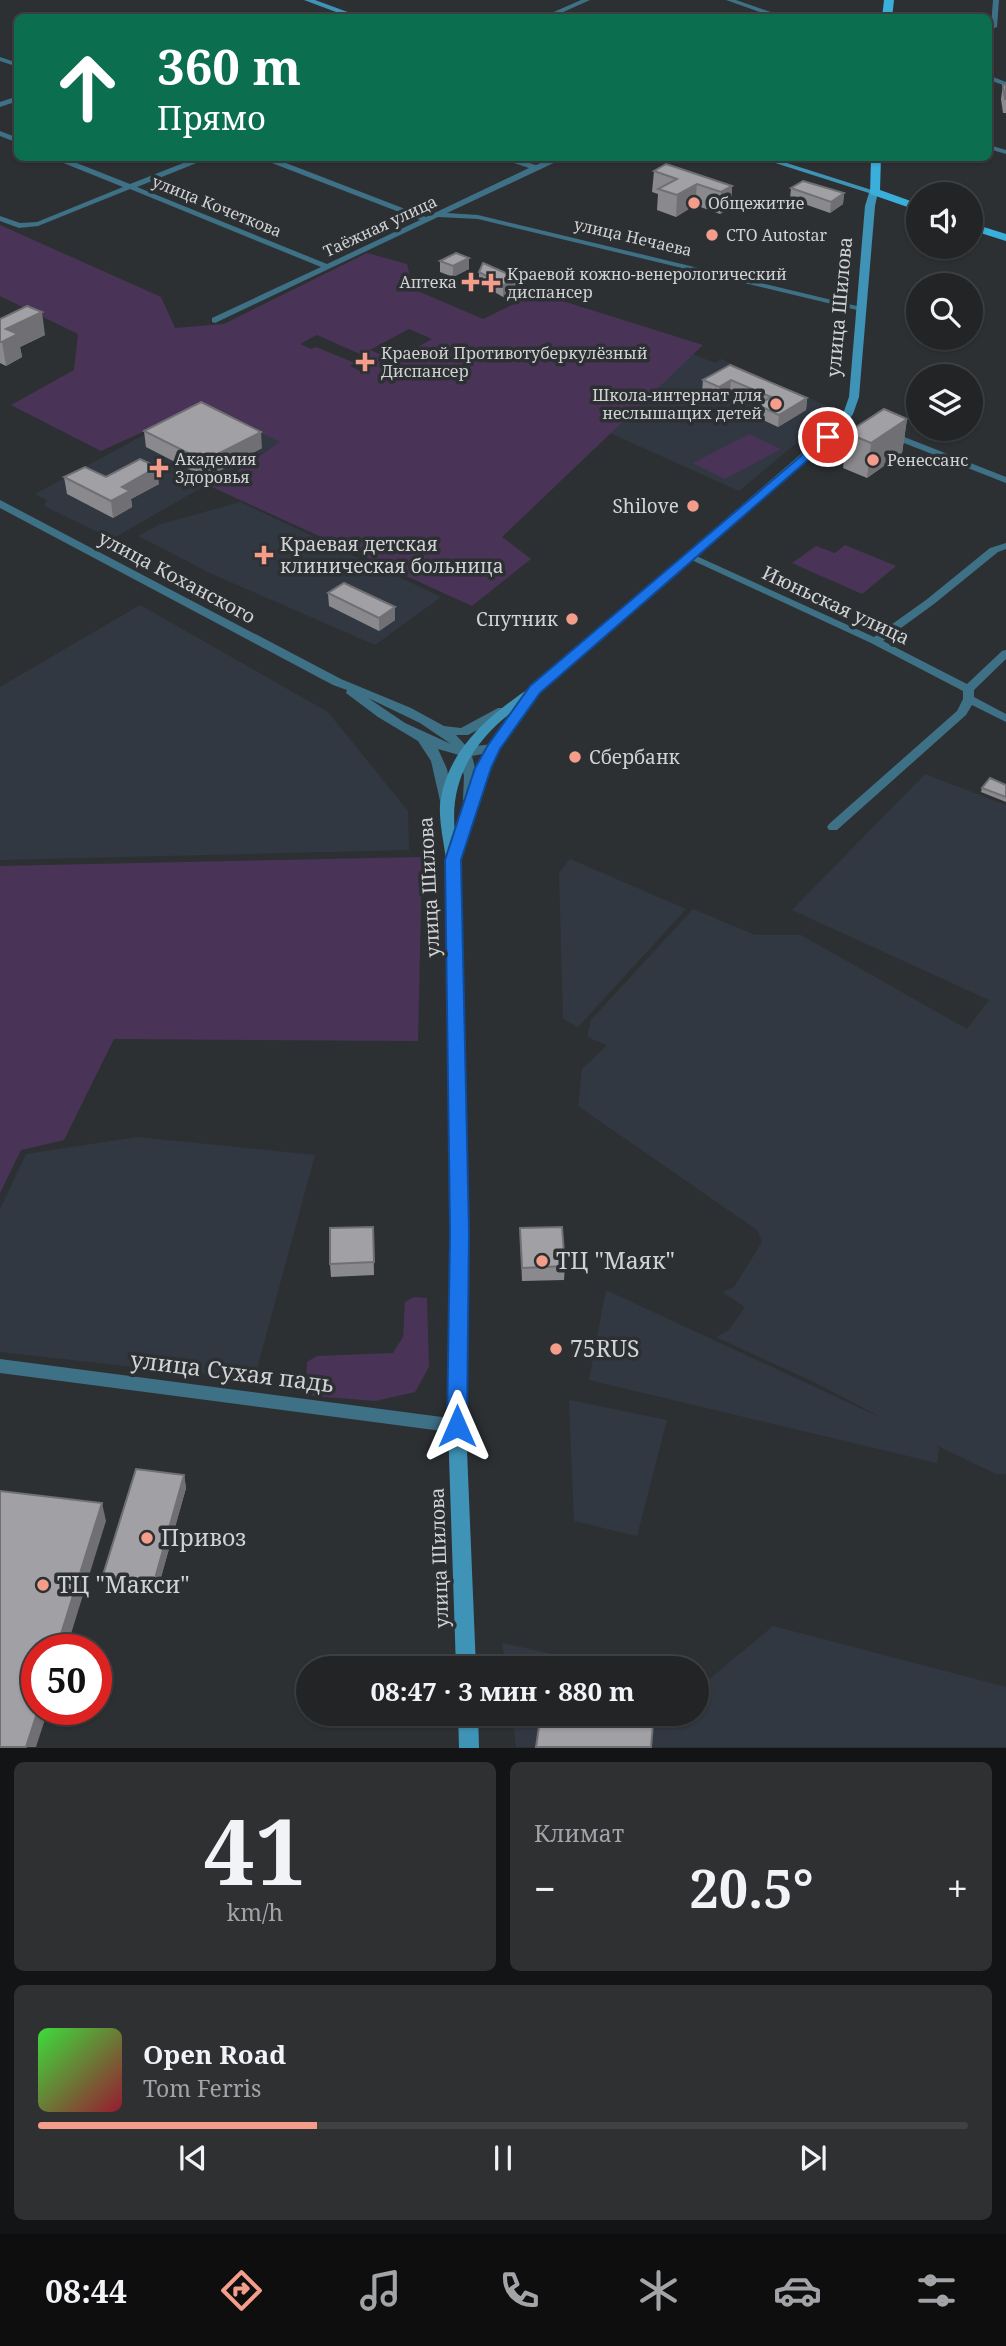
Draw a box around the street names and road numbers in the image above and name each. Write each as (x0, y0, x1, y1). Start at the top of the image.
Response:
street label: улица Кочеткова (149, 170, 285, 242)
street label: Таёжная улица (320, 190, 440, 262)
street label: улица Нечаева (572, 213, 694, 261)
street label: улица Шилова (820, 236, 858, 378)
street label: улица Коханского (94, 525, 260, 629)
street label: Июньская улица (758, 559, 914, 651)
street label: улица Шилова (412, 816, 446, 958)
street label: улица Сухая падь (129, 1343, 336, 1399)
street label: улица Шилова (424, 1487, 454, 1629)

